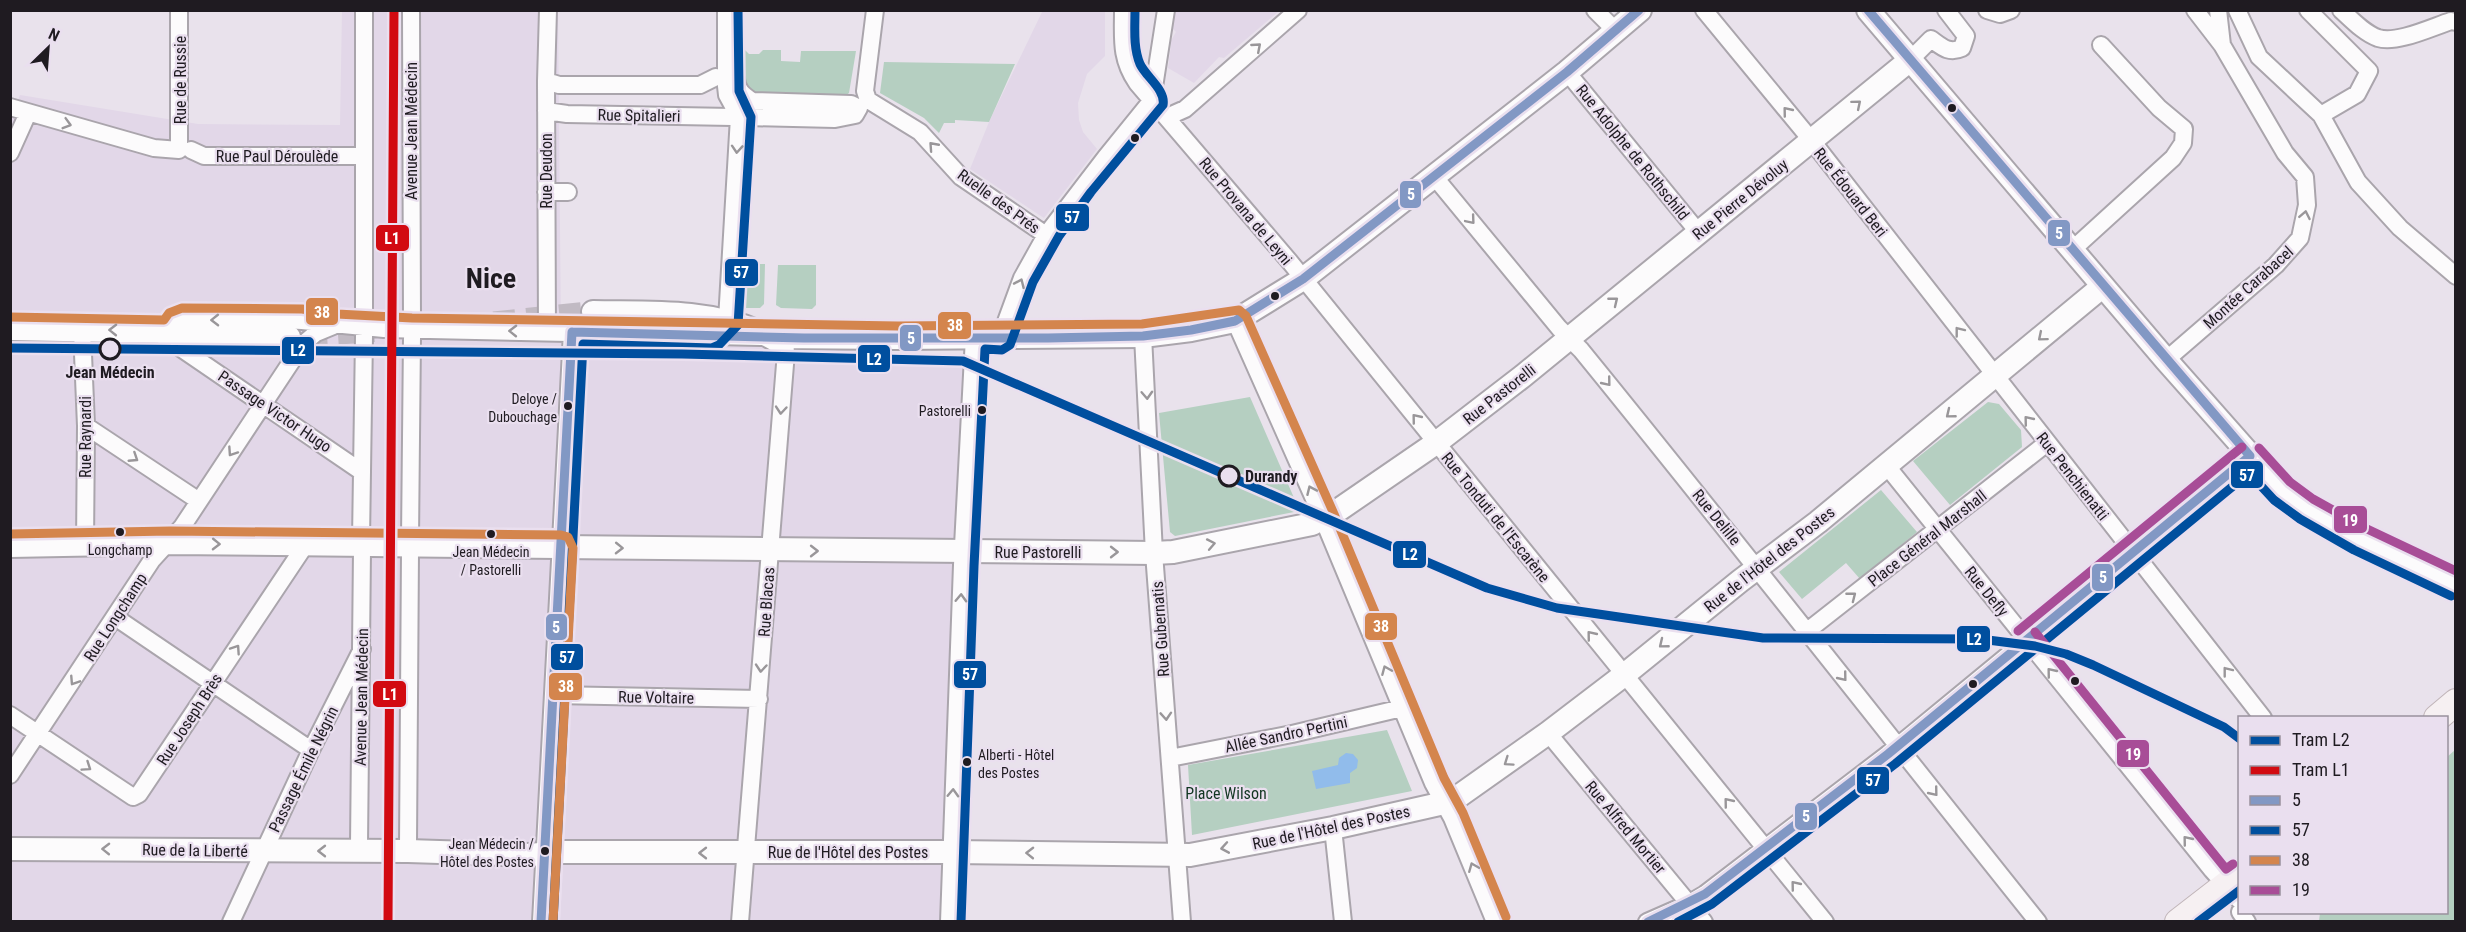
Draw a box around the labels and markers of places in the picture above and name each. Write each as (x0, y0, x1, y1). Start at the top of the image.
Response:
unlabelled marker (1946, 102, 1958, 114)
unlabelled marker (1129, 132, 1141, 144)
unlabelled marker (1269, 290, 1281, 302)
marker: Jean Médecin (99, 338, 121, 360)
place label: Jean Médecin (65, 363, 155, 382)
place label: Deloye / Dubouchage (488, 391, 557, 425)
marker: Deloye / Dubouchage (562, 400, 574, 412)
place label: Pastorelli (919, 403, 971, 419)
marker: Pastorelli (976, 404, 988, 416)
marker: Durandy (1218, 465, 1240, 487)
place label: Durandy (1245, 467, 1297, 486)
marker: Longchamp (114, 526, 126, 538)
marker: Jean Médecin / Pastorelli (485, 528, 497, 540)
place label: Longchamp (88, 542, 152, 558)
place label: Jean Médecin / Pastorelli (452, 544, 530, 578)
unlabelled marker (2069, 675, 2081, 687)
unlabelled marker (1967, 678, 1979, 690)
place label: Alberti - Hôtel des Postes (978, 747, 1054, 781)
marker: Alberti - Hôtel des Postes (961, 756, 973, 768)
place label: Jean Médecin / Hôtel des Postes (440, 836, 534, 870)
marker: Jean Médecin / Hôtel des Postes (539, 845, 551, 857)

